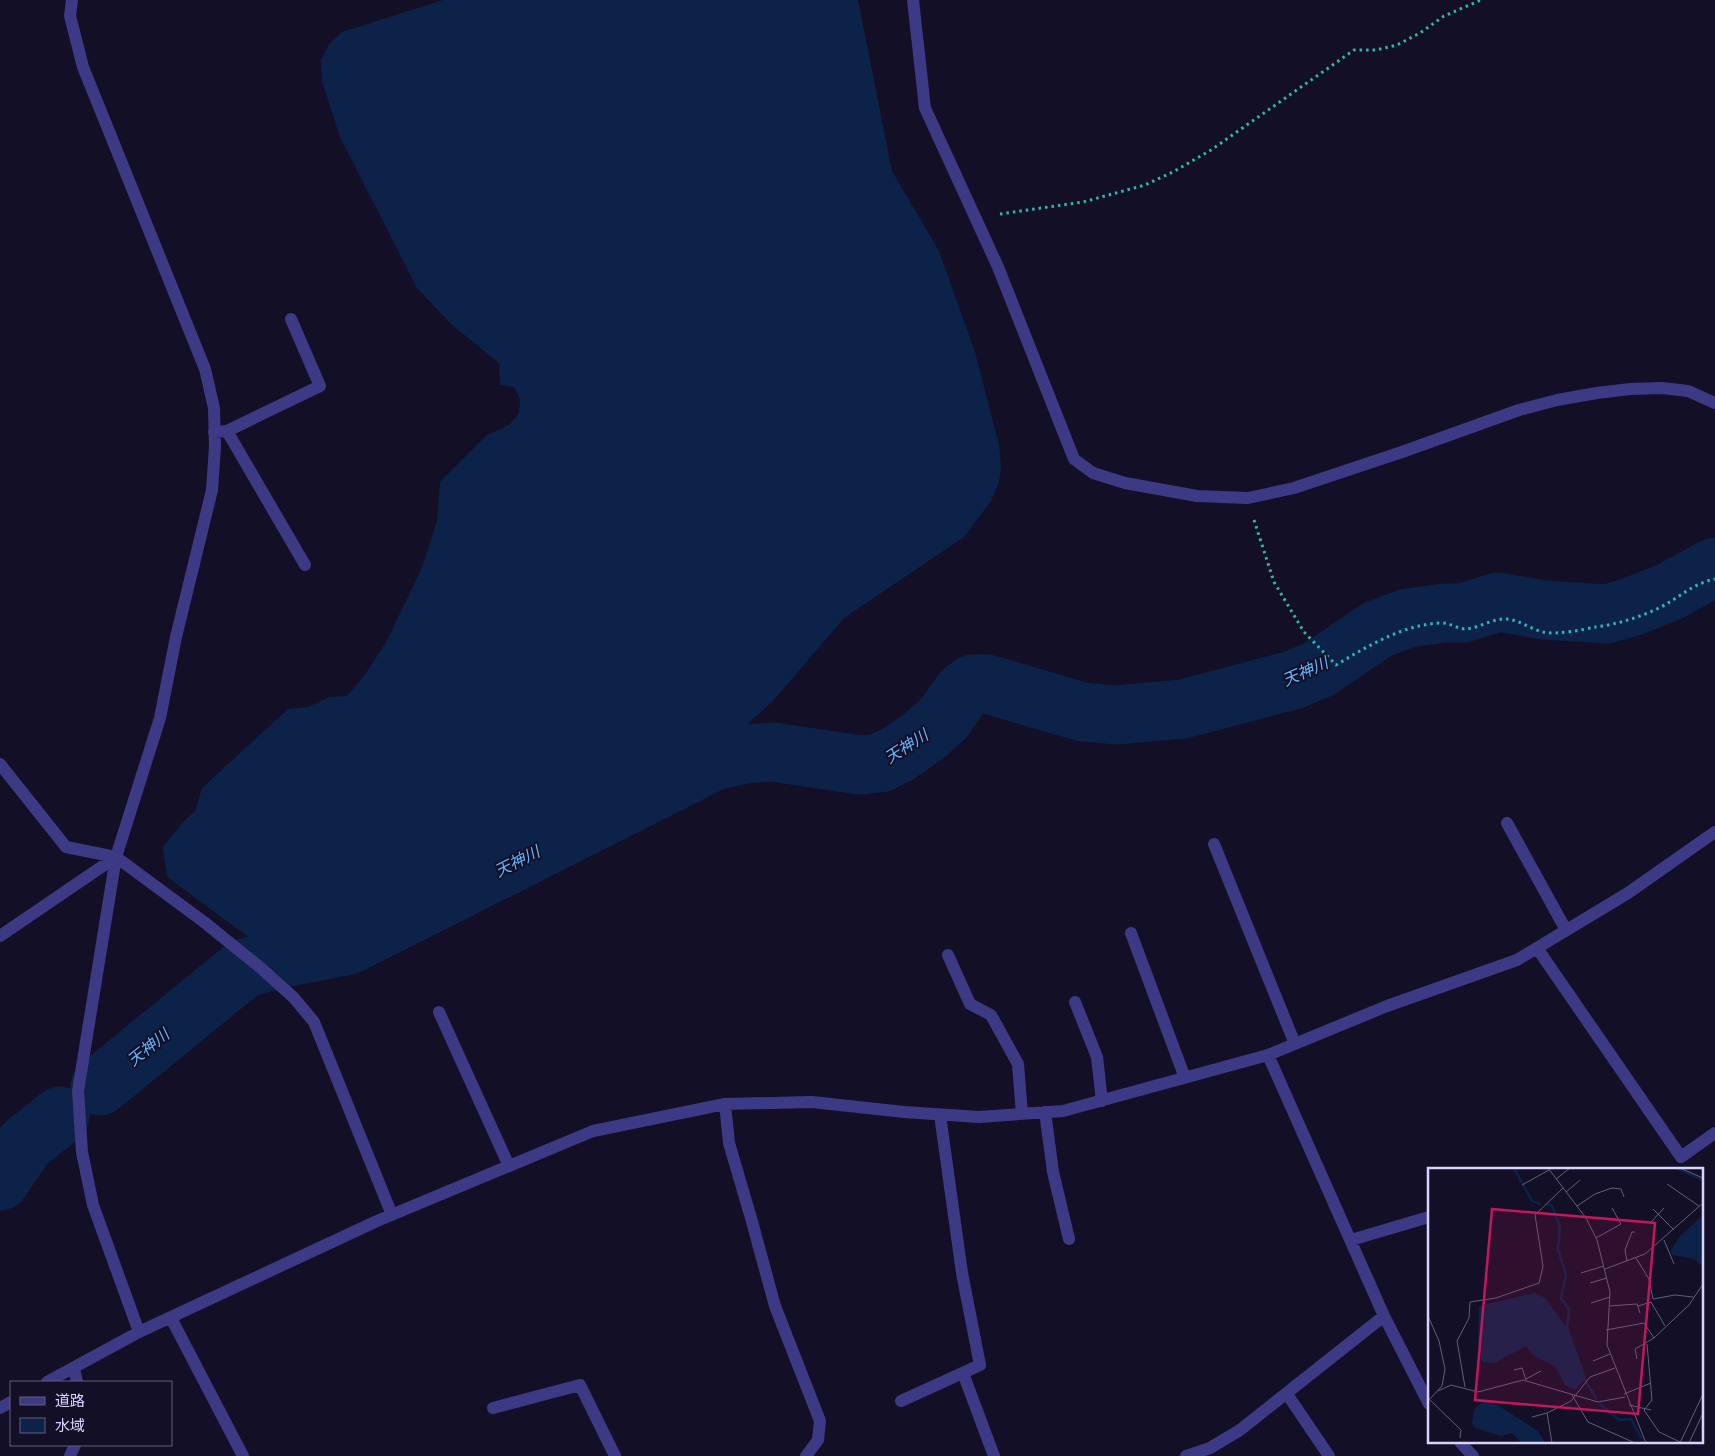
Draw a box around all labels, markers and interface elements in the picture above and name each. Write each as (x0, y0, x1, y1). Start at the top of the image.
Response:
water label: 天神川 (1279, 650, 1333, 691)
water label: 天神川 (880, 723, 934, 768)
water label: 天神川 (491, 839, 545, 882)
water label: 天神川 (122, 1022, 175, 1071)
inset map (1428, 1168, 1702, 1444)
legend (10, 1381, 172, 1446)
text: 道路 (55, 1390, 85, 1410)
text: 水域 (55, 1415, 85, 1435)

